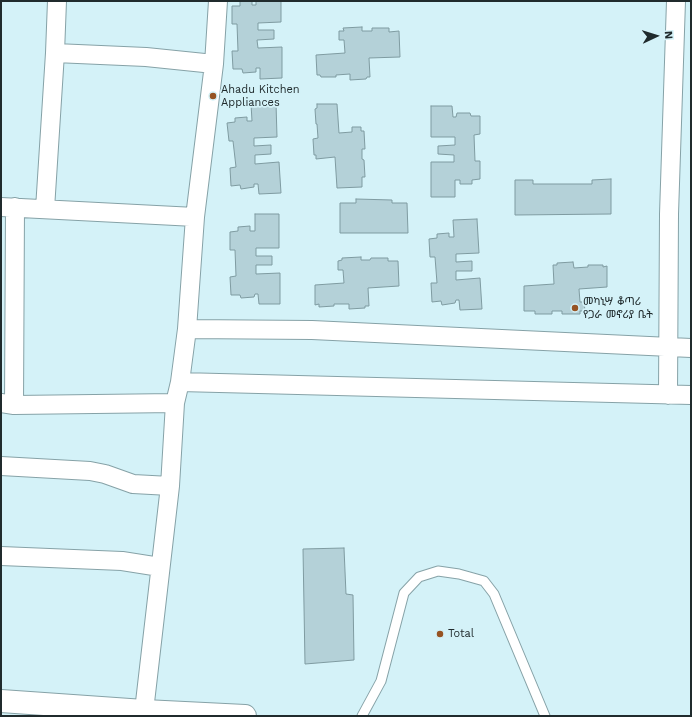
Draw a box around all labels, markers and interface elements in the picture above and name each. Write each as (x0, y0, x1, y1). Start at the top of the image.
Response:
north arrow (636, 16, 676, 56)
text: N (662, 31, 675, 40)
place label: Ahadu Kitchen Appliances (221, 83, 300, 109)
marker: Ahadu Kitchen Appliances (208, 91, 218, 101)
place label: መካኒሣ ቆጣሪ የጋራ መኖሪያ ቤት (583, 295, 653, 321)
marker: መካኒሣ ቆጣሪ የጋራ መኖሪያ ቤት (570, 303, 580, 313)
place label: Total (448, 627, 474, 641)
marker: Total (435, 629, 445, 639)

